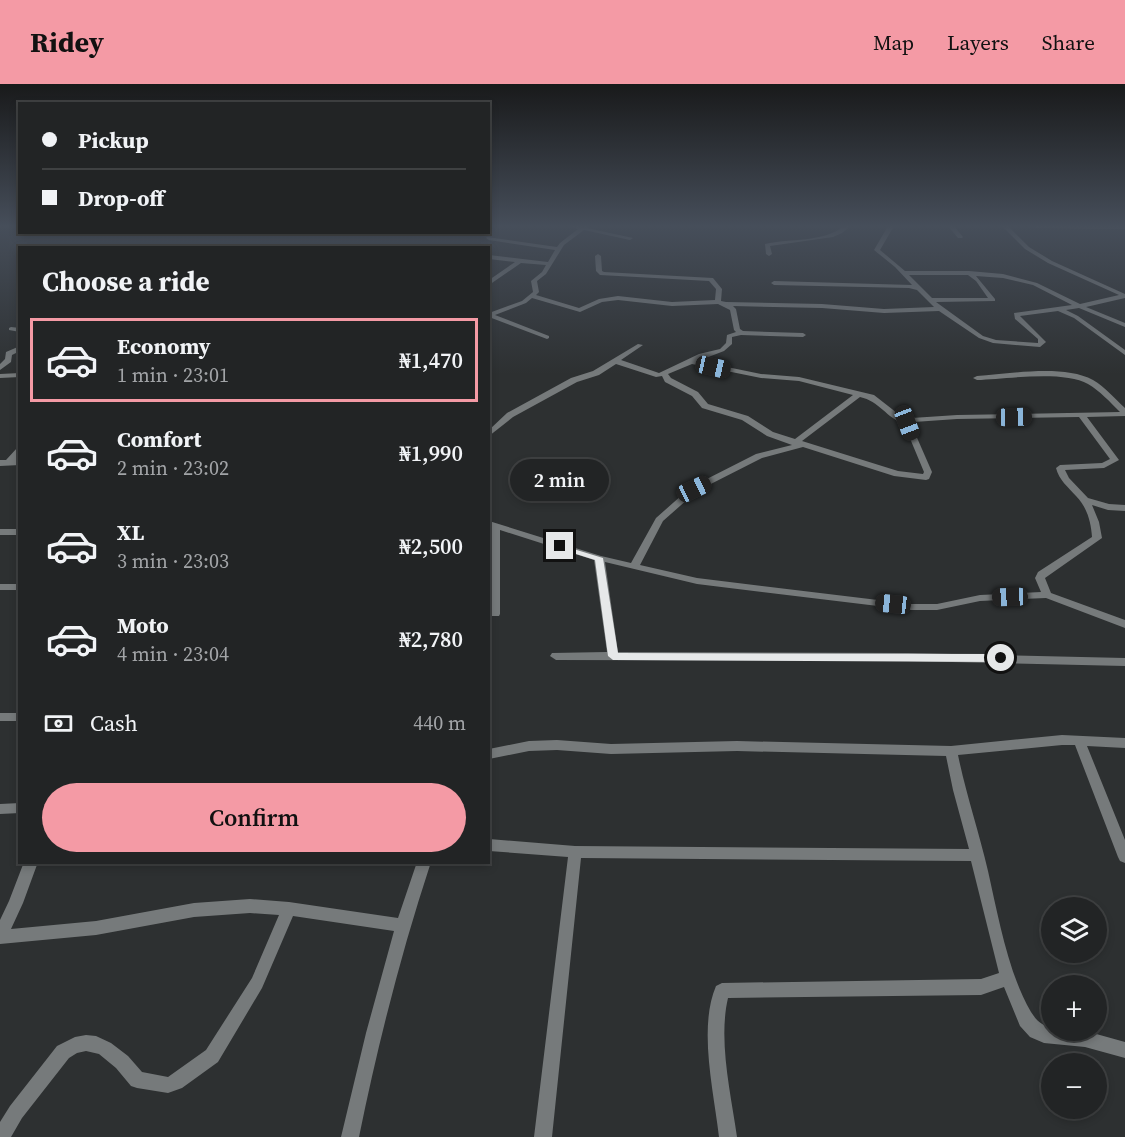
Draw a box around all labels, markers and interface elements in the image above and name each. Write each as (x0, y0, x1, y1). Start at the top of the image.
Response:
text: Ridey (30, 23, 104, 61)
text: Map (873, 28, 914, 57)
text: Layers (947, 28, 1009, 57)
text: Share (1042, 28, 1095, 57)
text: Pickup (78, 125, 149, 155)
text: Drop-off (78, 183, 164, 213)
text: Choose a ride (42, 263, 210, 300)
text: Economy (117, 331, 211, 361)
icon: car (45, 333, 99, 387)
text: ₦1,470 (399, 345, 463, 375)
car (693, 354, 733, 380)
text: 1 min · 23:01 (117, 361, 229, 389)
car (892, 403, 922, 443)
car (996, 408, 1032, 426)
text: Comfort (117, 424, 201, 454)
icon: car (45, 426, 99, 480)
text: ₦1,990 (399, 438, 463, 468)
text: 2 min · 23:02 (117, 454, 229, 482)
callout: 2 min (510, 459, 610, 501)
text: 2 min (534, 466, 585, 494)
car (674, 473, 714, 505)
text: XL (117, 517, 144, 547)
icon: car (45, 519, 99, 573)
text: ₦2,500 (399, 531, 463, 561)
route end (546, 532, 573, 559)
text: 3 min · 23:03 (117, 547, 229, 575)
car (992, 587, 1028, 607)
car (874, 593, 912, 615)
text: Moto (117, 610, 169, 640)
icon: car (45, 612, 99, 666)
text: ₦2,780 (399, 624, 463, 654)
text: 4 min · 23:04 (117, 640, 229, 668)
route start (987, 644, 1014, 671)
icon: cash (42, 707, 75, 740)
text: Cash (90, 708, 138, 738)
text: 440 m (413, 709, 466, 737)
button: Confirm (42, 783, 466, 852)
map controls (1041, 897, 1107, 1119)
button: layers (1041, 897, 1107, 963)
button: + (1041, 975, 1107, 1041)
button: − (1041, 1053, 1107, 1119)

